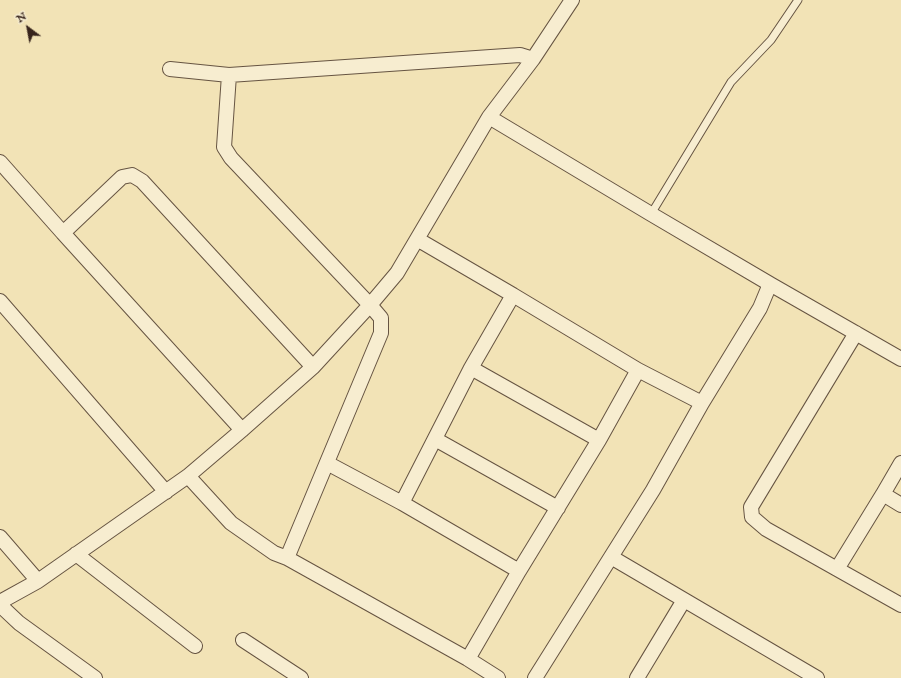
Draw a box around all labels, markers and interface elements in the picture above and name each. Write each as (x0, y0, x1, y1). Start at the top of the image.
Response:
north arrow (8, 8, 48, 48)
text: N (14, 9, 29, 26)

